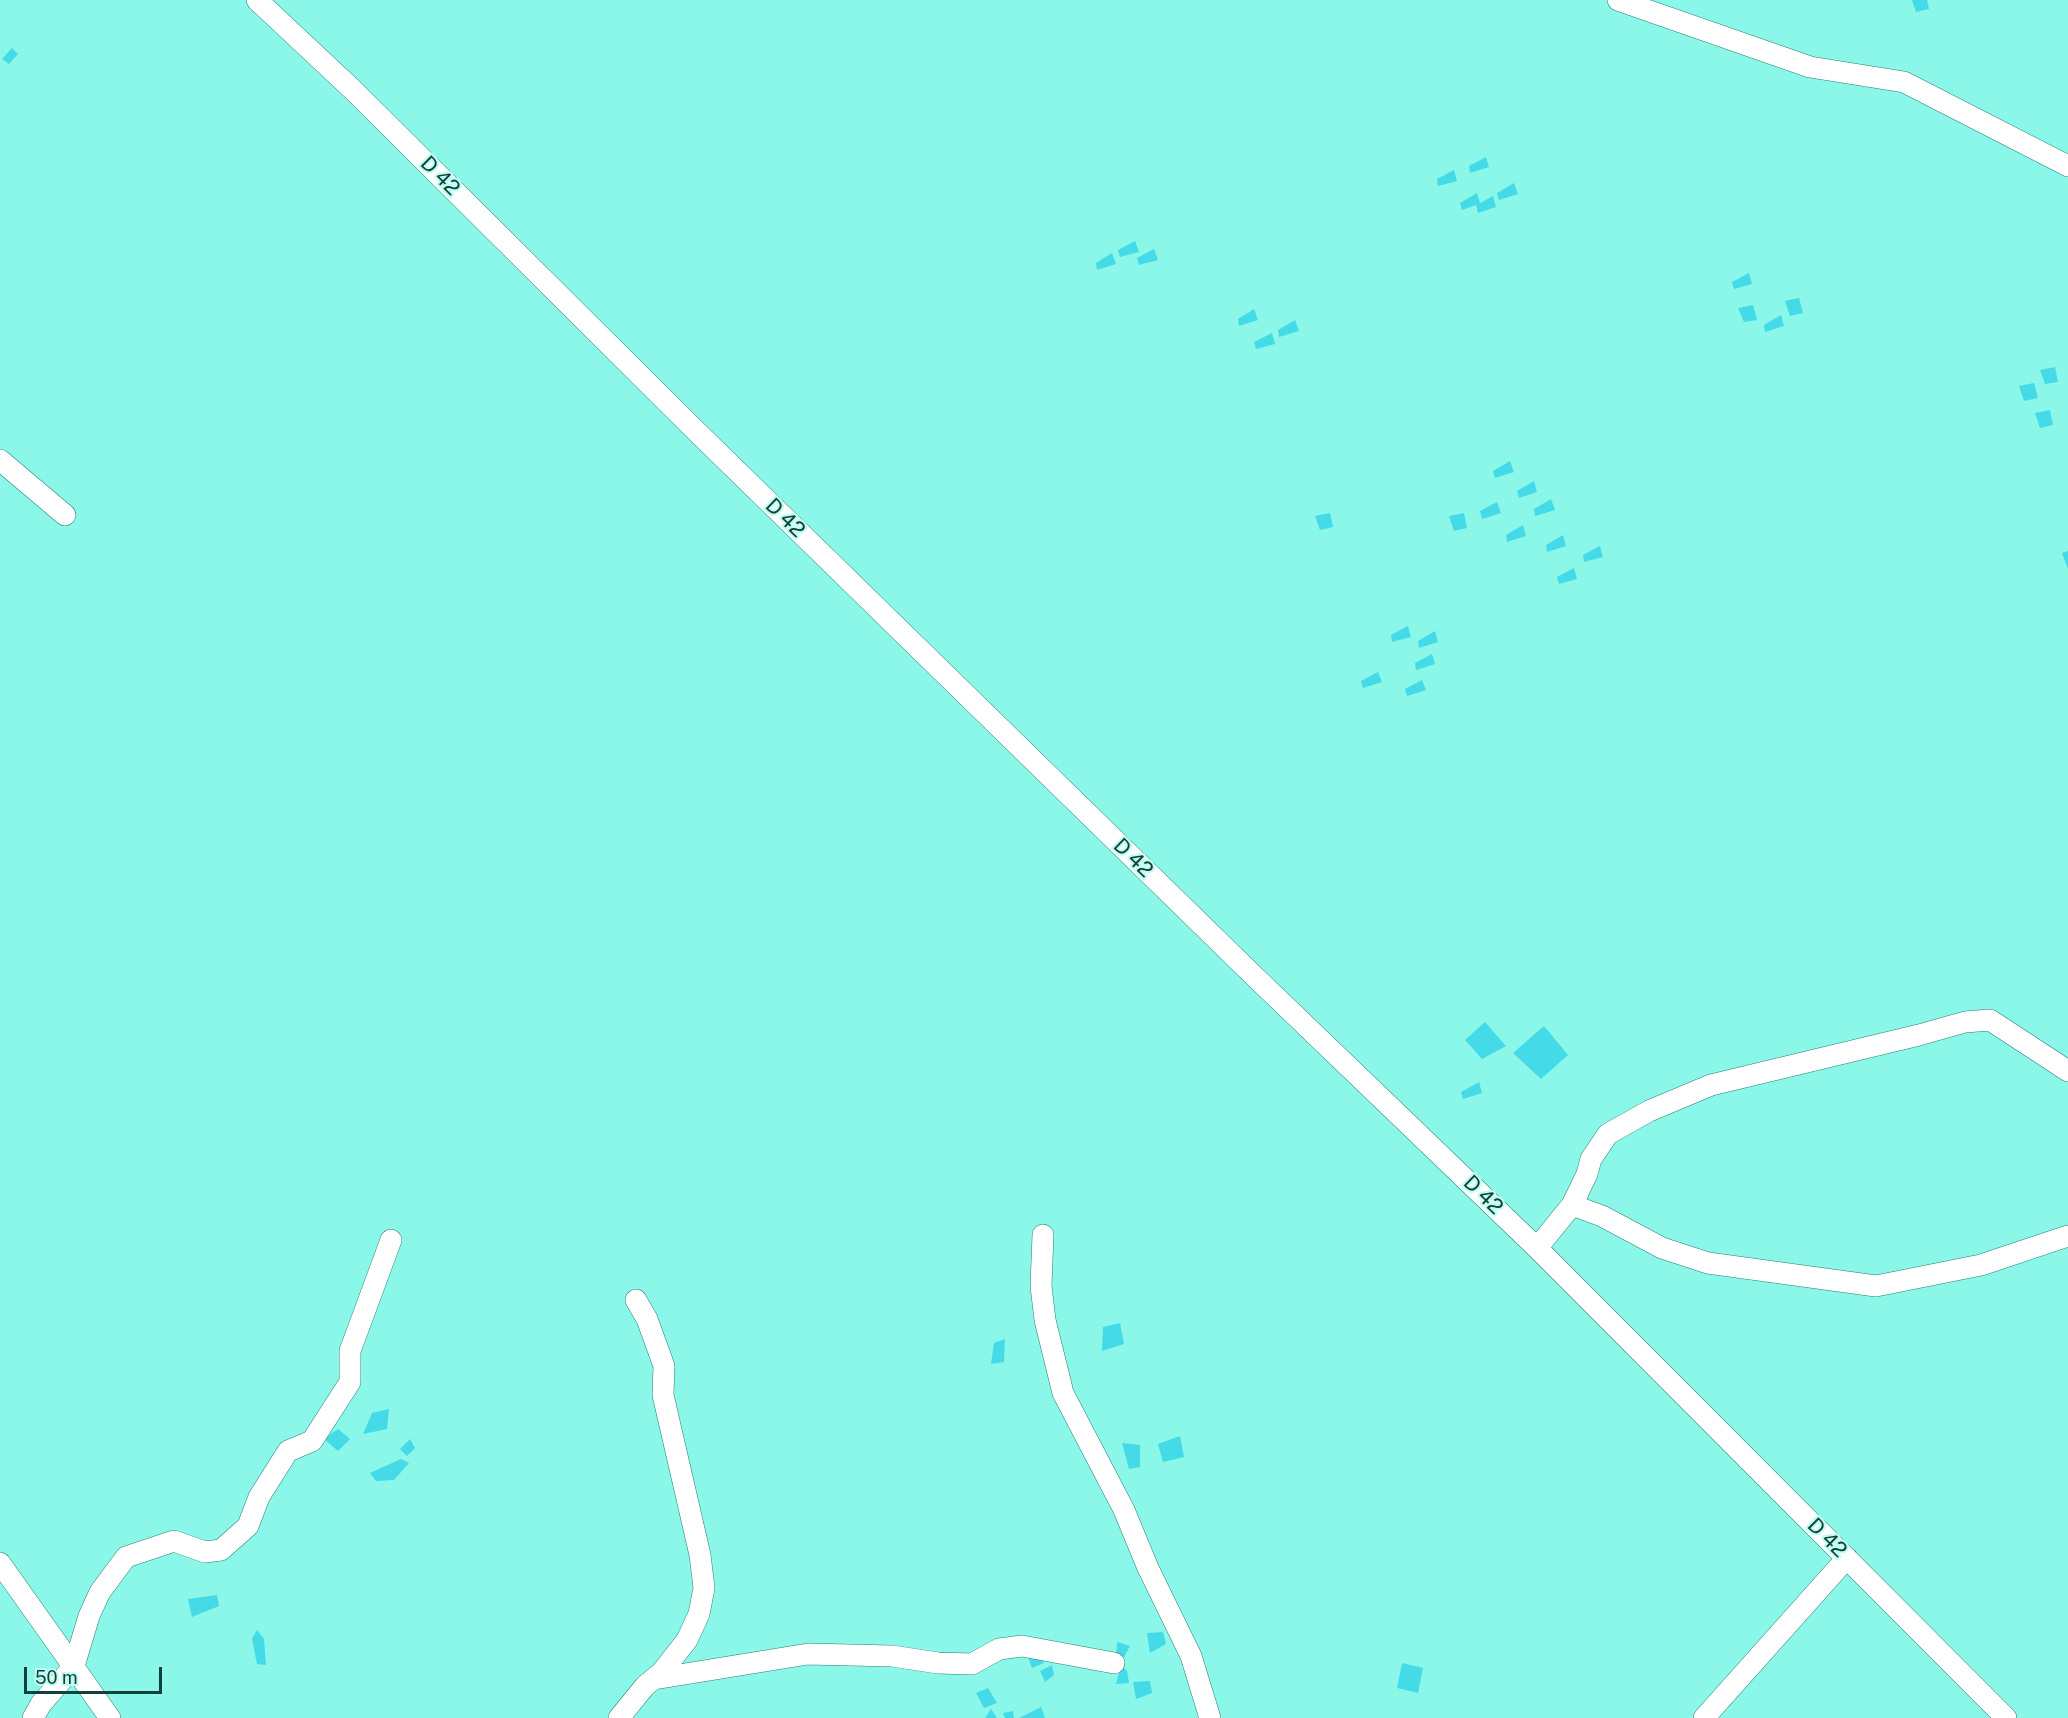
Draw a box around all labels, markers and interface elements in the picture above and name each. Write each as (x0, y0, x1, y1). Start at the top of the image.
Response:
street label: D 42 (415, 151, 465, 201)
street label: D 42 (760, 493, 810, 543)
street label: D 42 (1108, 833, 1158, 883)
street label: D 42 (1458, 1170, 1508, 1220)
street label: D 42 (1802, 1513, 1852, 1563)
scale bar (27, 1655, 165, 1693)
text: 50 m (35, 1667, 78, 1688)

